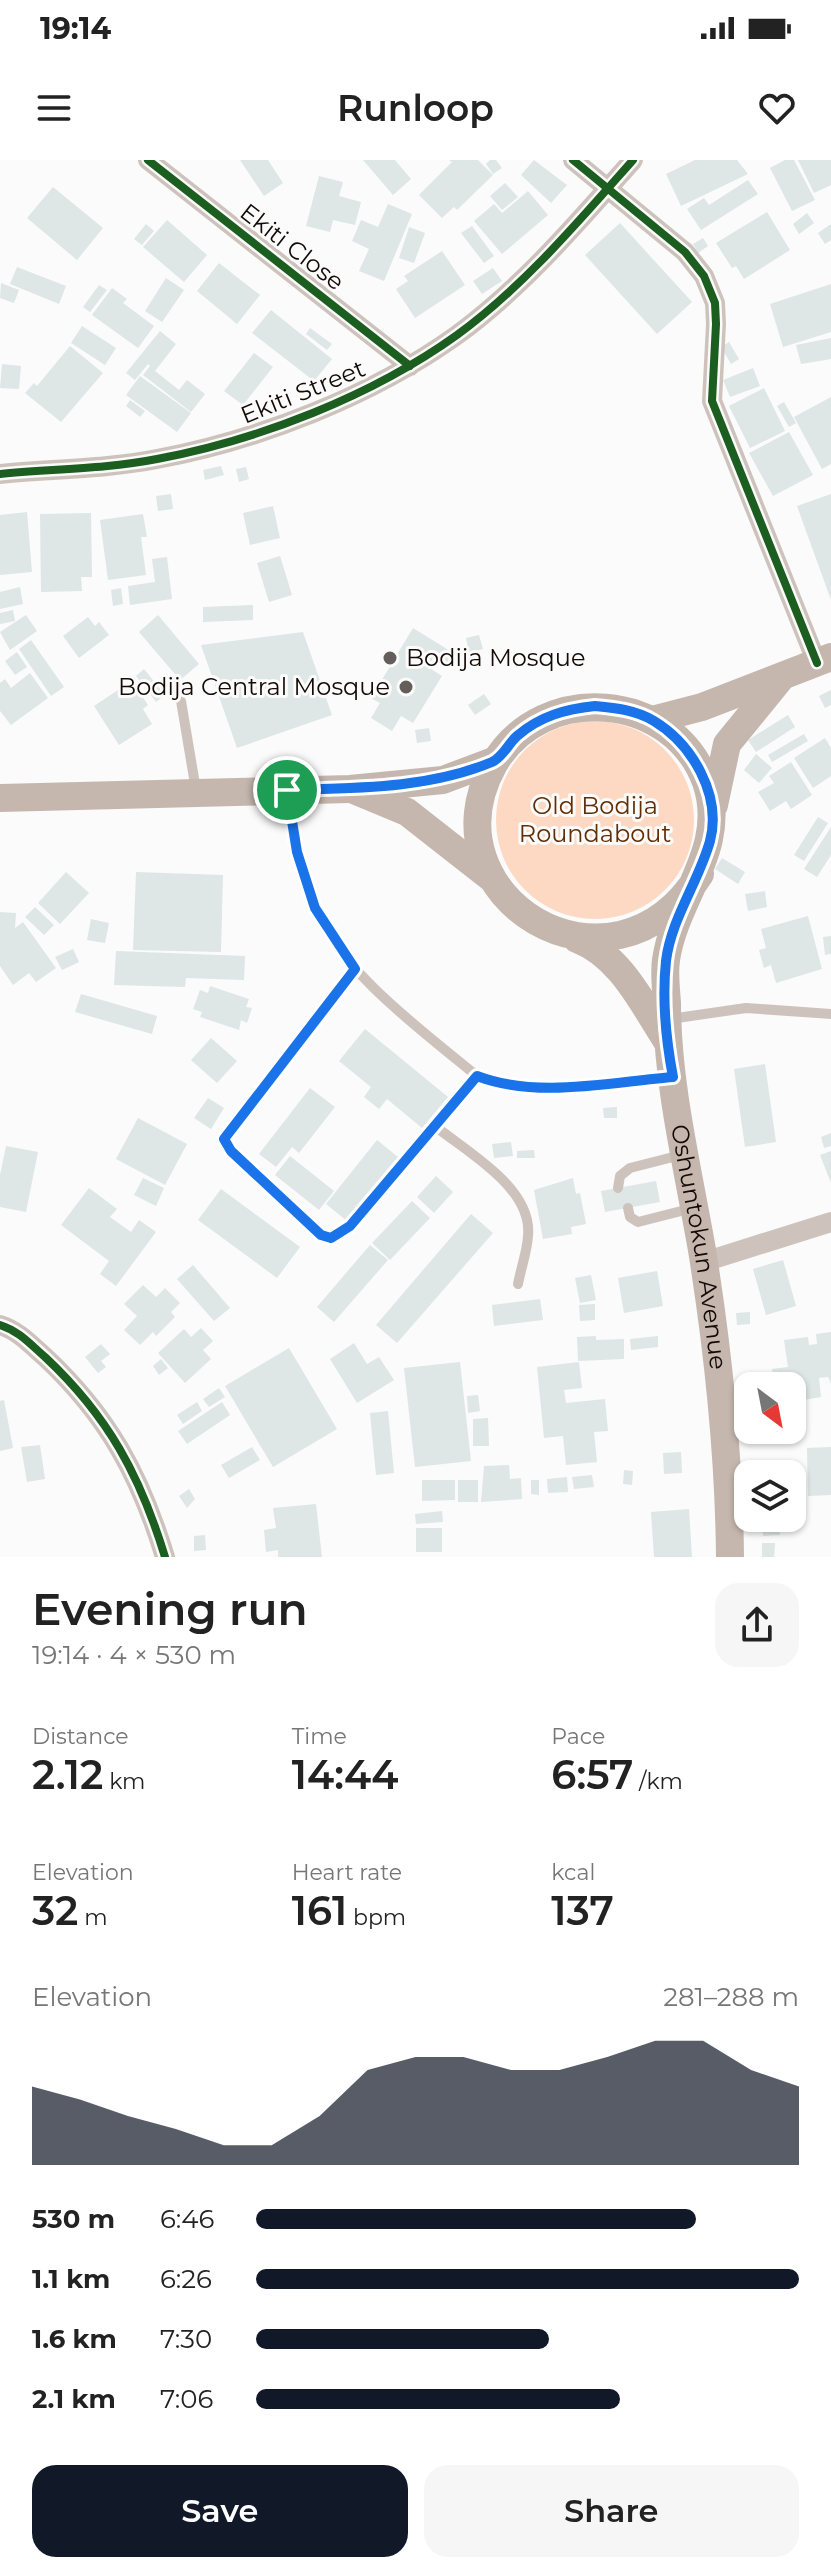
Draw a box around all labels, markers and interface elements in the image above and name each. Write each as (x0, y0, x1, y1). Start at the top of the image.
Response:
text: 19:14 (40, 10, 111, 47)
icon: menu (32, 86, 76, 130)
text: Runloop (337, 86, 494, 130)
icon: heart (755, 86, 799, 130)
street label: Ekiti Close (235, 197, 350, 296)
street label: Ekiti Street (236, 353, 370, 430)
place label: Bodija Mosque (406, 643, 585, 672)
marker: Bodija Mosque (381, 649, 399, 667)
place label: Bodija Central Mosque (118, 672, 390, 701)
marker: Bodija Central Mosque (397, 678, 415, 696)
pin (253, 756, 321, 824)
icon: arrive (265, 768, 309, 812)
park label: Old Bodija Roundabout (519, 791, 671, 848)
street label: Oshuntokun Avenue (665, 1122, 733, 1371)
north arrow (734, 1372, 806, 1444)
map controls (734, 1372, 806, 1532)
button: layers (734, 1460, 806, 1532)
text: Evening run (32, 1582, 308, 1636)
button: share (715, 1583, 799, 1667)
text: 19:14 · 4 × 530 m (32, 1639, 236, 1671)
text: Distance (32, 1723, 129, 1750)
text: Time (292, 1723, 347, 1750)
text: Pace (551, 1723, 605, 1750)
text: 2.12 (32, 1750, 103, 1799)
text: 14:44 (292, 1750, 398, 1799)
text: 6:57 (551, 1750, 633, 1799)
text: km (103, 1768, 145, 1795)
text: /km (633, 1768, 683, 1795)
text: Elevation (32, 1859, 134, 1886)
text: Heart rate (292, 1859, 402, 1886)
text: kcal (551, 1859, 595, 1886)
text: 32 (32, 1886, 78, 1935)
text: 161 (292, 1886, 347, 1935)
text: 137 (551, 1886, 614, 1935)
text: m (78, 1904, 107, 1931)
text: bpm (347, 1904, 406, 1931)
text: Elevation (32, 1981, 152, 2013)
text: 281–288 m (663, 1981, 799, 2013)
text: 530 m (32, 2203, 115, 2235)
text: 6:46 (160, 2203, 214, 2235)
text: 1.1 km (32, 2263, 110, 2295)
text: 6:26 (160, 2263, 212, 2295)
text: 1.6 km (32, 2323, 117, 2355)
text: 7:30 (160, 2323, 212, 2355)
text: 2.1 km (32, 2383, 116, 2415)
text: 7:06 (160, 2383, 213, 2415)
button: Save (32, 2465, 408, 2557)
button: Share (424, 2465, 799, 2557)

